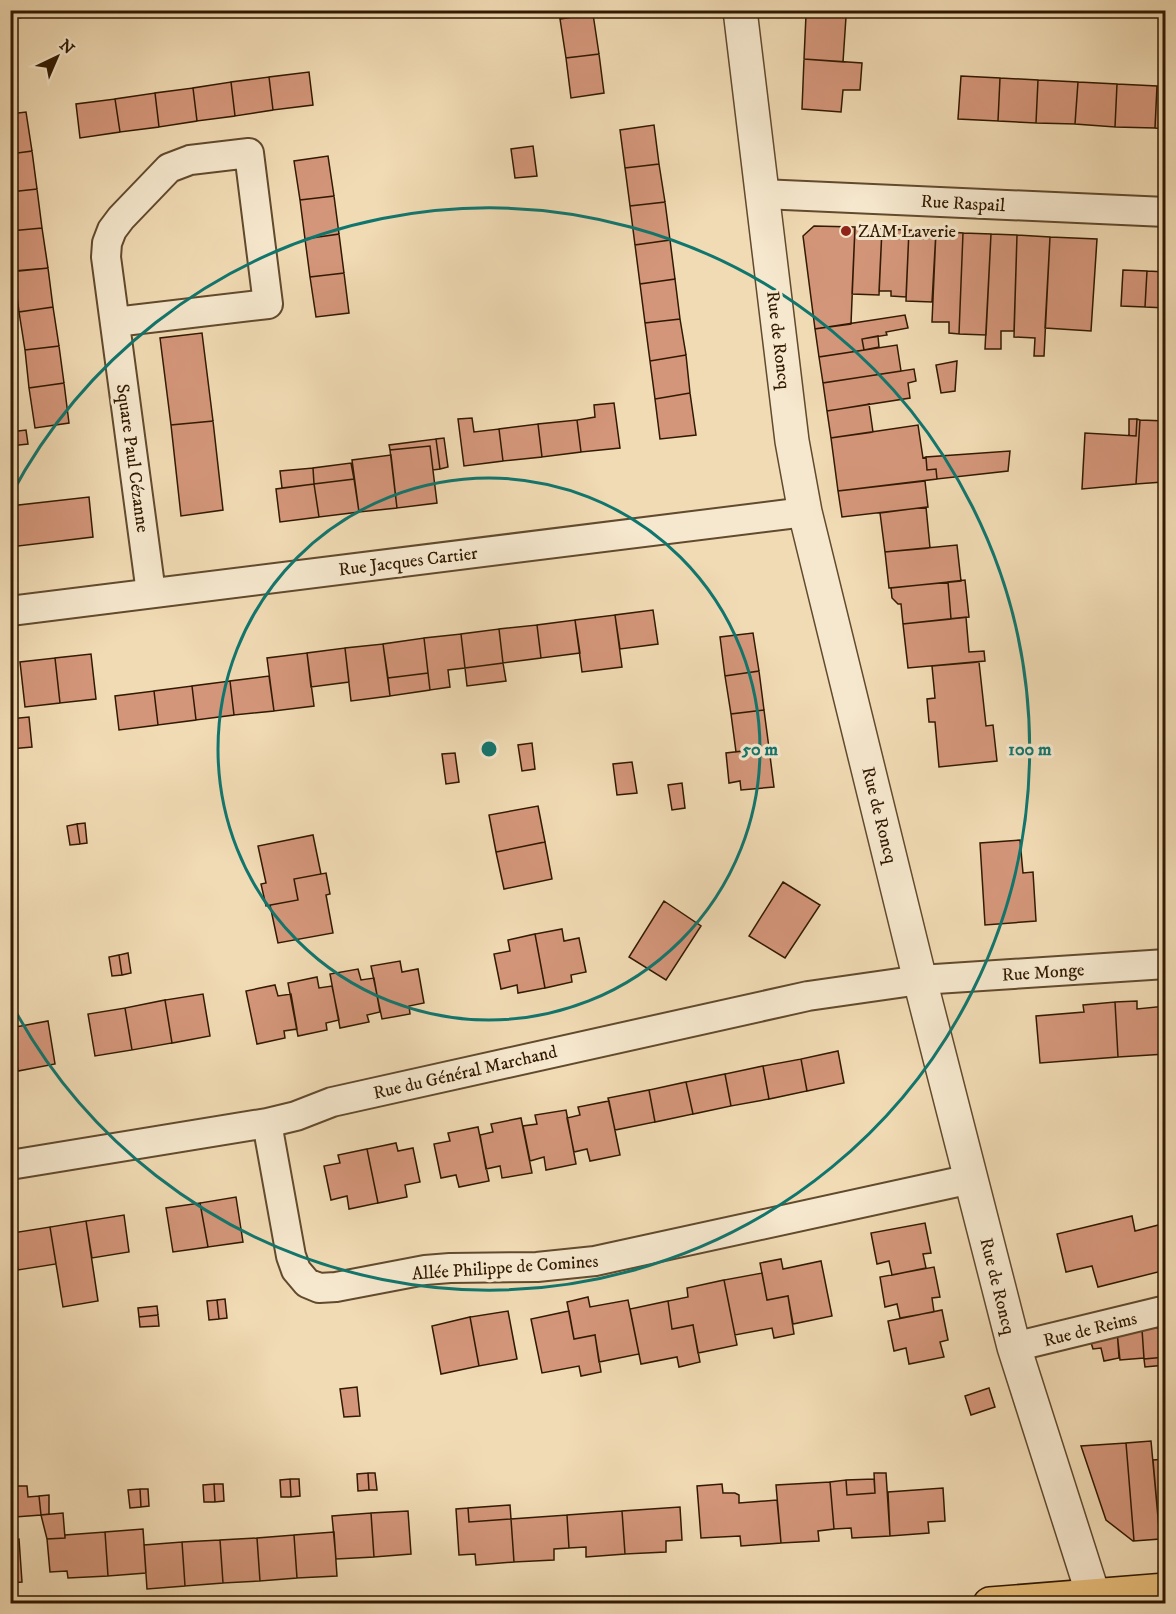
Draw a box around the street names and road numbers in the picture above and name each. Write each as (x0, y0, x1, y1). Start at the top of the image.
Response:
street label: Rue Raspail (920, 191, 1006, 217)
street label: Rue de Roncq (761, 290, 795, 392)
street label: Square Paul Cézanne (111, 382, 153, 534)
street label: Rue Jacques Cartier (337, 543, 479, 581)
street label: Rue de Roncq (856, 765, 902, 867)
street label: Rue Monge (1001, 959, 1085, 987)
street label: Rue du Général Marchand (371, 1041, 559, 1105)
street label: Rue de Roncq (974, 1236, 1020, 1338)
street label: Allée Philippe de Comines (411, 1251, 599, 1285)
street label: Rue de Reims (1041, 1308, 1139, 1352)

